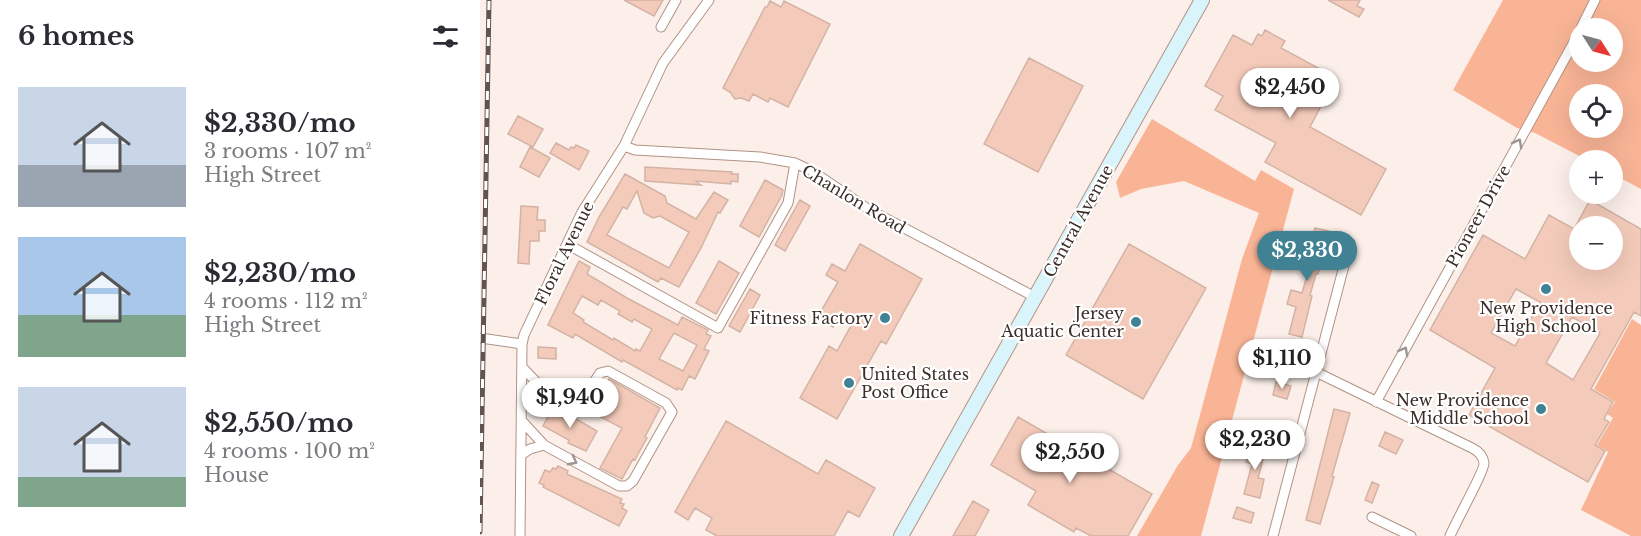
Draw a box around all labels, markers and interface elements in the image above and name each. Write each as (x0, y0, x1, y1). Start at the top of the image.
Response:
north arrow (1569, 18, 1623, 72)
map controls (1569, 18, 1623, 270)
text: 6 homes (18, 20, 134, 52)
icon: filters (429, 20, 462, 53)
pin: $2,450 (1241, 68, 1339, 119)
text: $2,450 (1254, 75, 1326, 99)
button: locate (1569, 84, 1623, 138)
text: $2,330/mo (204, 107, 356, 139)
icon: home (66, 111, 138, 183)
one-way arrow (1511, 138, 1522, 149)
text: 3 rooms · 107 m² (204, 139, 371, 163)
button: + (1569, 150, 1623, 204)
street label: Chanlon Road (798, 160, 910, 238)
street label: Central Avenue (1039, 161, 1117, 281)
street label: Pioneer Drive (1442, 161, 1514, 271)
text: High Street (204, 163, 321, 187)
street label: Floral Avenue (530, 198, 598, 308)
button: − (1569, 216, 1623, 270)
pin: $2,330 (1258, 231, 1356, 282)
text: $2,330 (1271, 238, 1343, 262)
text: $2,230/mo (204, 257, 356, 289)
icon: home (66, 261, 138, 333)
marker: New Providence High School (1539, 282, 1553, 296)
text: 4 rooms · 112 m² (204, 289, 368, 313)
place label: New Providence High School (1479, 298, 1613, 336)
place label: Jersey Aquatic Center (1000, 303, 1125, 341)
place label: Fitness Factory (750, 308, 874, 328)
marker: Fitness Factory (878, 311, 892, 325)
text: High Street (204, 313, 321, 337)
marker: Jersey Aquatic Center (1129, 315, 1143, 329)
pin: $1,110 (1233, 339, 1331, 390)
text: $1,110 (1252, 346, 1312, 370)
one-way arrow (1397, 346, 1408, 357)
place label: United States Post Office (861, 364, 969, 402)
marker: United States Post Office (842, 376, 856, 390)
pin: $1,940 (521, 378, 619, 429)
text: $1,940 (536, 385, 604, 409)
place label: New Providence Middle School (1396, 390, 1529, 428)
marker: New Providence Middle School (1534, 402, 1548, 416)
text: $2,550/mo (204, 407, 353, 439)
icon: home (66, 411, 138, 483)
pin: $2,230 (1206, 420, 1304, 471)
text: $2,230 (1219, 427, 1291, 451)
pin: $2,550 (1021, 433, 1119, 484)
text: 4 rooms · 100 m² (204, 439, 375, 463)
text: $2,550 (1035, 440, 1105, 464)
one-way arrow (567, 454, 578, 465)
text: House (204, 463, 269, 487)

